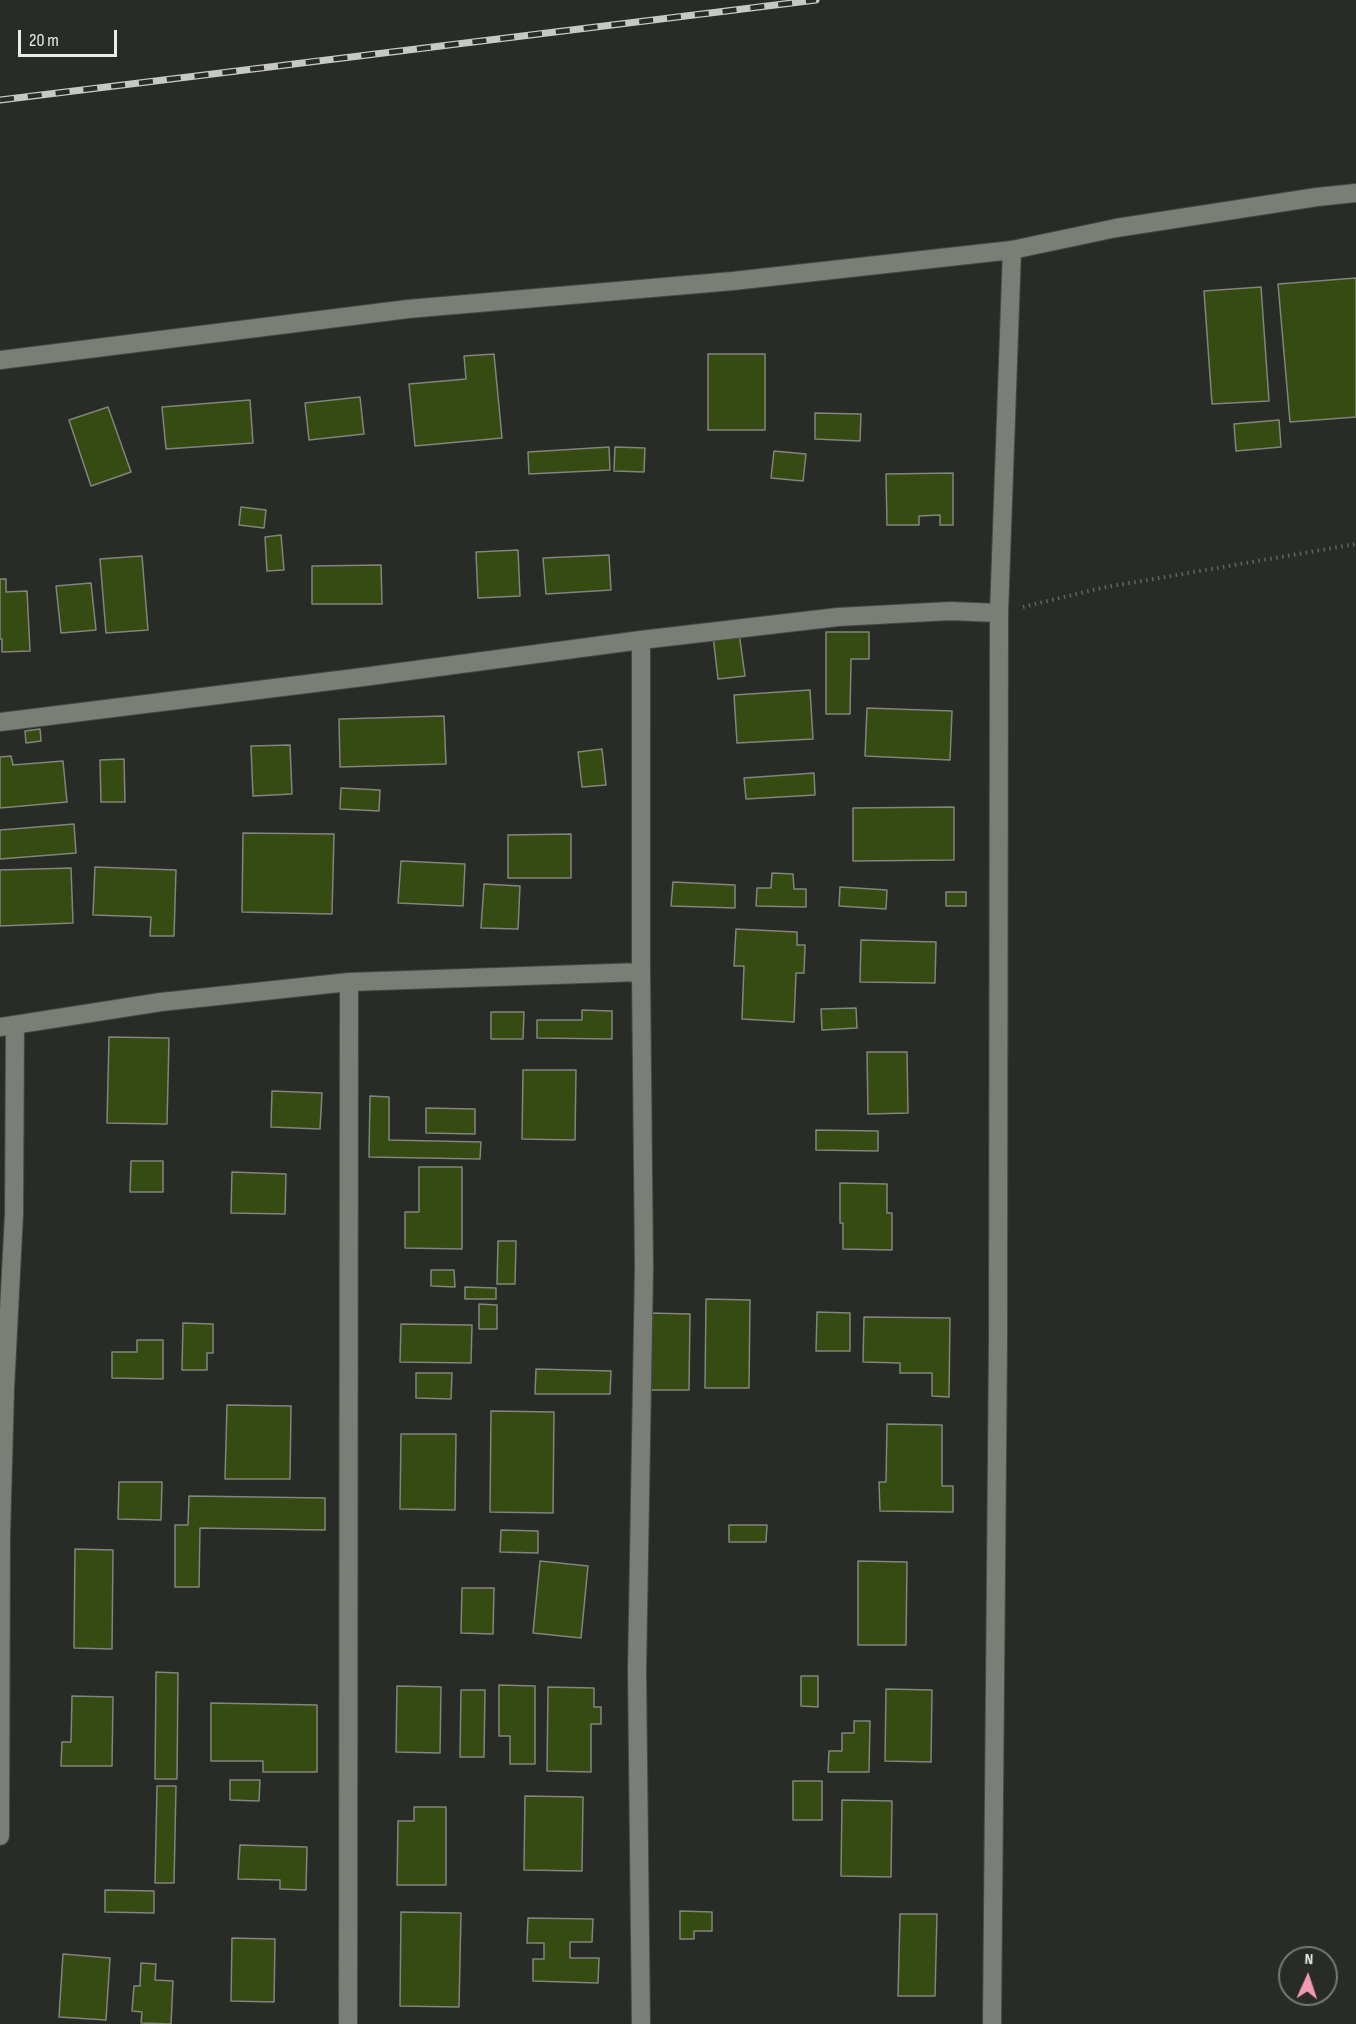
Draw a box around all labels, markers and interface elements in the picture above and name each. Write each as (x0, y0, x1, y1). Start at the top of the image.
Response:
scale bar (21, 18, 120, 56)
text: 20 m (29, 30, 59, 51)
north arrow (1278, 1946, 1338, 2006)
text: N (1304, 1950, 1314, 1969)

